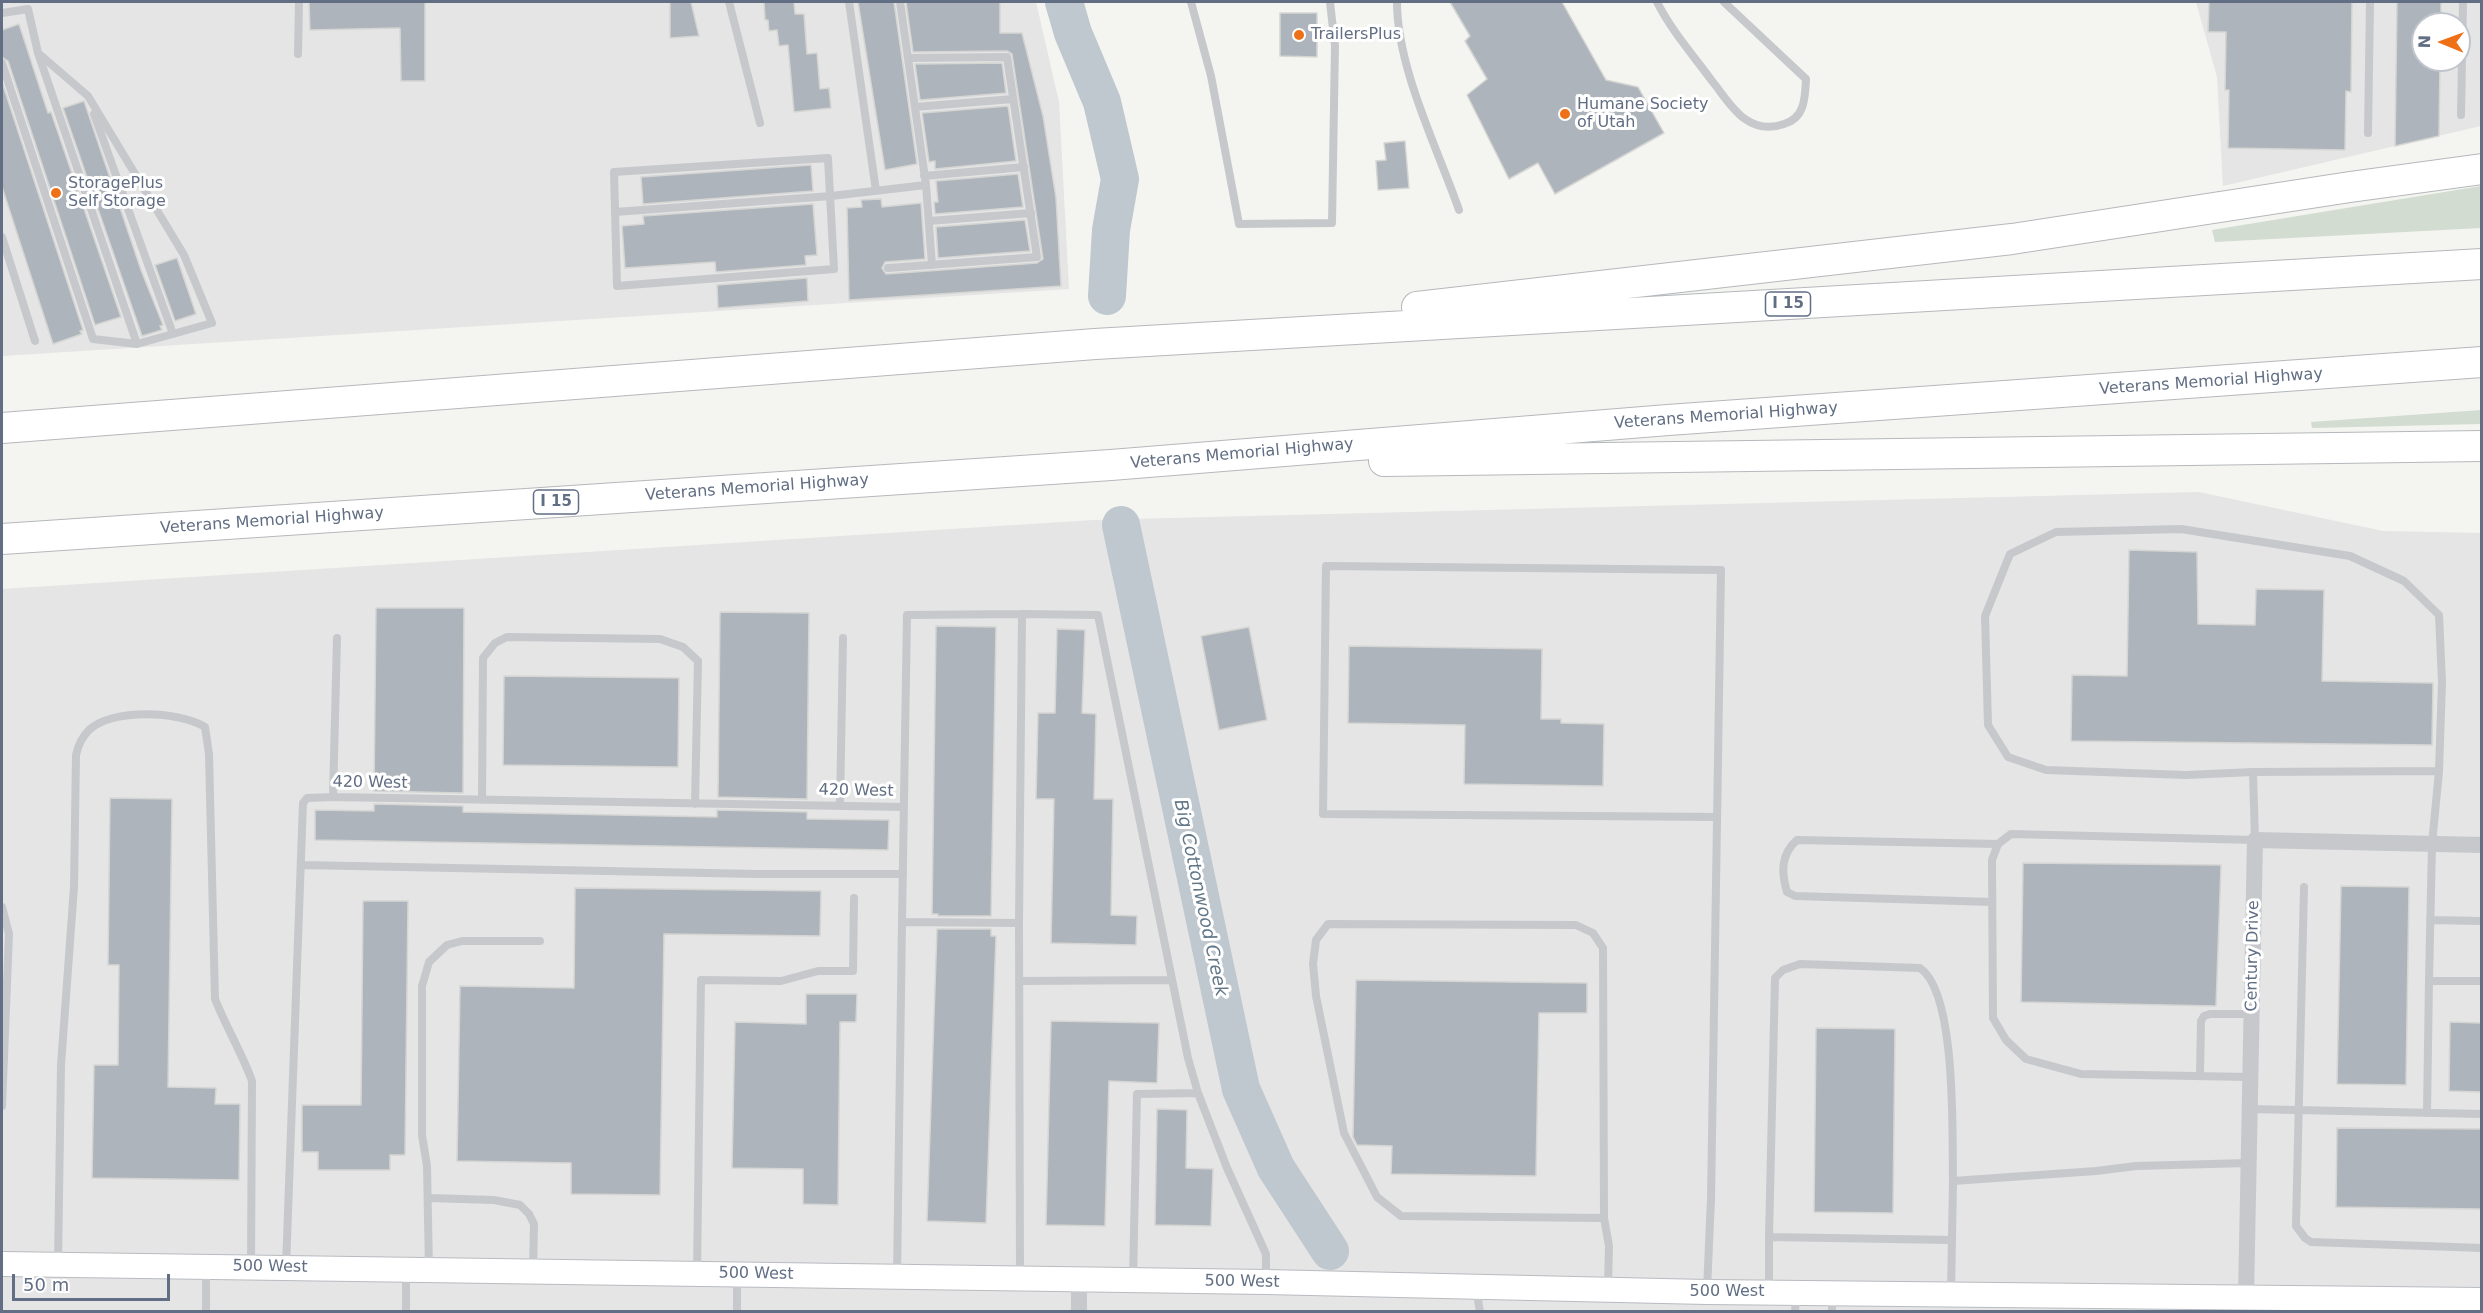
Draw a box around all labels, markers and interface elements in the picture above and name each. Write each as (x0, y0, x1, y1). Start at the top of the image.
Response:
north arrow (2411, 12, 2471, 72)
place label: TrailersPlus (1311, 25, 1401, 45)
marker: TrailersPlus (1292, 28, 1306, 42)
text: N (2415, 35, 2434, 49)
place label: Humane Society of Utah (1577, 95, 1708, 133)
marker: Humane Society of Utah (1558, 107, 1572, 121)
place label: StoragePlus Self Storage (68, 174, 166, 212)
marker: StoragePlus Self Storage (49, 186, 63, 200)
road number: I 15 (1766, 292, 1810, 316)
street label: Veterans Memorial Highway (2099, 365, 2323, 399)
street label: Veterans Memorial Highway (1614, 399, 1838, 433)
street label: Veterans Memorial Highway (1130, 435, 1354, 473)
street label: Veterans Memorial Highway (645, 471, 869, 505)
road number: I 15 (534, 490, 578, 514)
street label: Veterans Memorial Highway (160, 504, 384, 538)
street label: 420 West (332, 773, 408, 793)
street label: 420 West (818, 781, 894, 801)
water label: Big Cottonwood Creek (1169, 797, 1231, 999)
street label: Century Drive (2242, 900, 2264, 1012)
street label: 500 West (232, 1257, 308, 1277)
scale bar (15, 1262, 172, 1300)
street label: 500 West (718, 1264, 794, 1284)
street label: 500 West (1204, 1272, 1280, 1292)
text: 50 m (23, 1274, 69, 1295)
street label: 500 West (1690, 1282, 1764, 1302)

